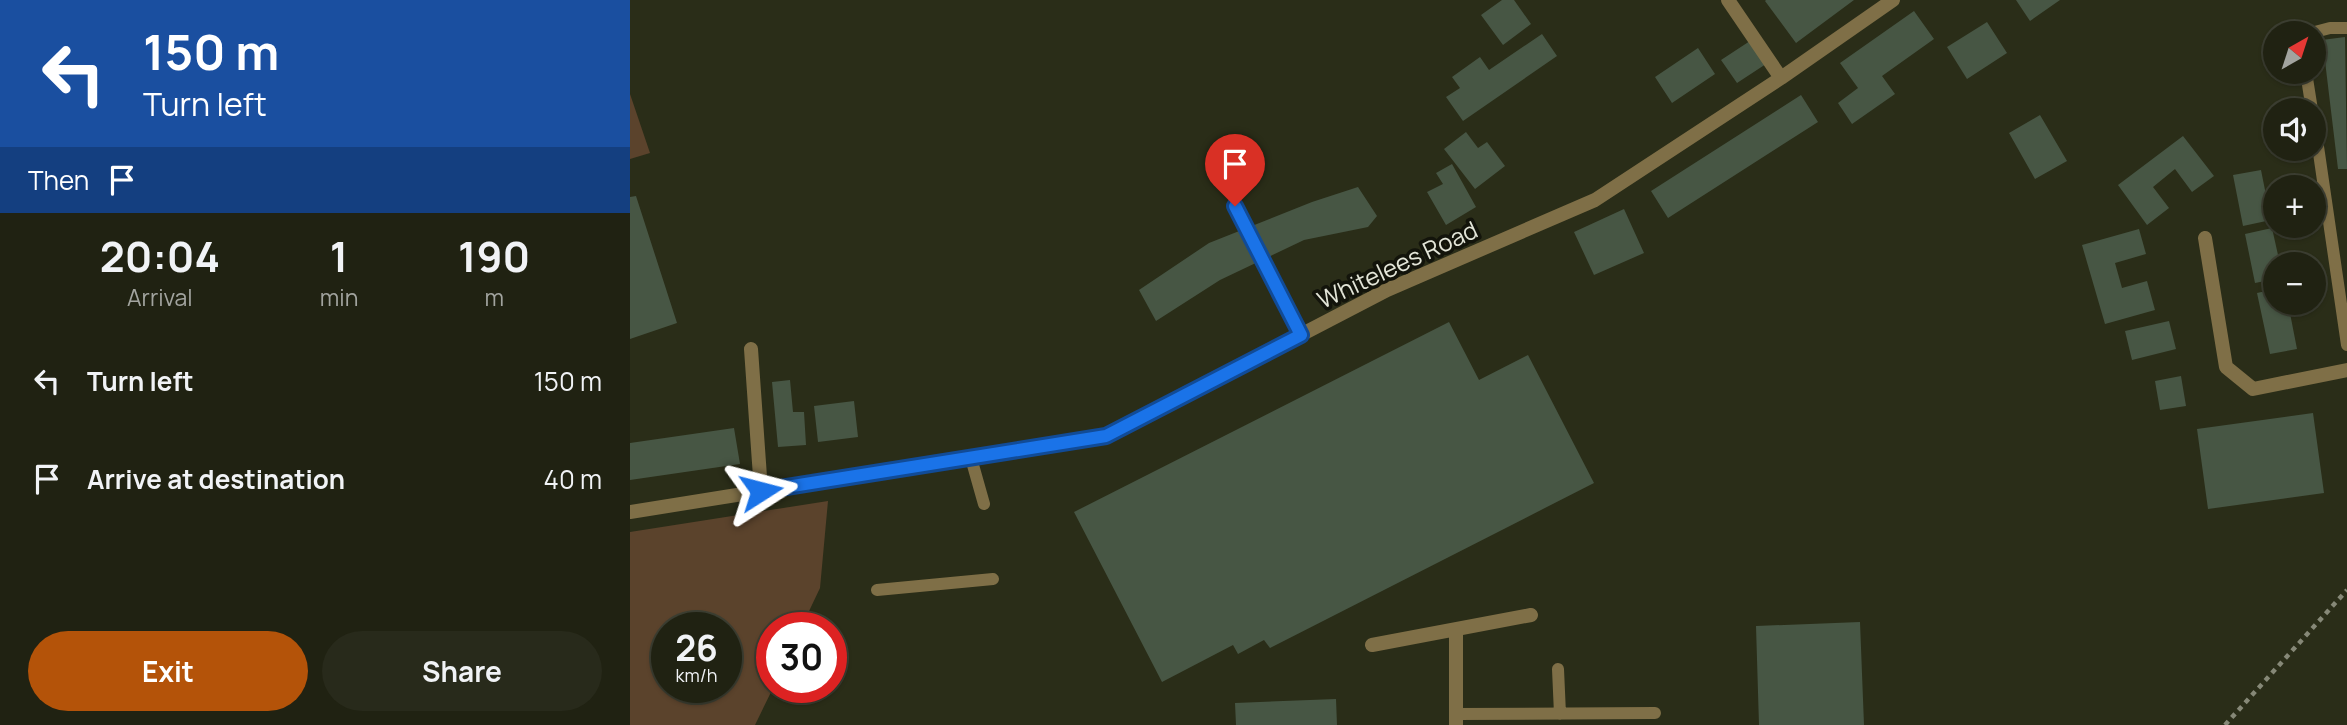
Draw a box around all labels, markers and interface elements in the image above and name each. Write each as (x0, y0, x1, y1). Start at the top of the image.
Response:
text: 150 m (143, 18, 279, 85)
north arrow (2263, 21, 2326, 84)
map controls (2263, 21, 2326, 315)
icon: left (28, 28, 119, 119)
text: Turn left (143, 82, 267, 126)
button: sound (2263, 98, 2326, 161)
pin (1205, 134, 1265, 206)
icon: arrive (1216, 145, 1254, 183)
icon: arrive (103, 161, 141, 199)
text: Then (28, 162, 89, 198)
button: + (2263, 175, 2326, 238)
street label: Whitelees Road (1311, 212, 1483, 316)
text: 20:04 (100, 227, 220, 285)
text: 1 (330, 227, 348, 285)
text: 190 (458, 227, 530, 285)
button: − (2263, 252, 2326, 315)
text: Arrival (127, 281, 193, 313)
text: min (320, 281, 358, 313)
text: m (484, 281, 504, 313)
icon: left (28, 362, 66, 400)
text: Turn left (87, 363, 194, 399)
text: 150 m (534, 363, 602, 399)
position arrow (724, 454, 798, 528)
icon: arrive (28, 460, 66, 498)
text: Arrive at destination (87, 461, 345, 497)
text: 40 m (544, 461, 602, 497)
speed limit sign: 30 (756, 612, 847, 703)
text: 26 (675, 624, 718, 672)
button: Exit (28, 631, 308, 711)
button: Share (322, 631, 602, 711)
text: km/h (676, 663, 717, 687)

